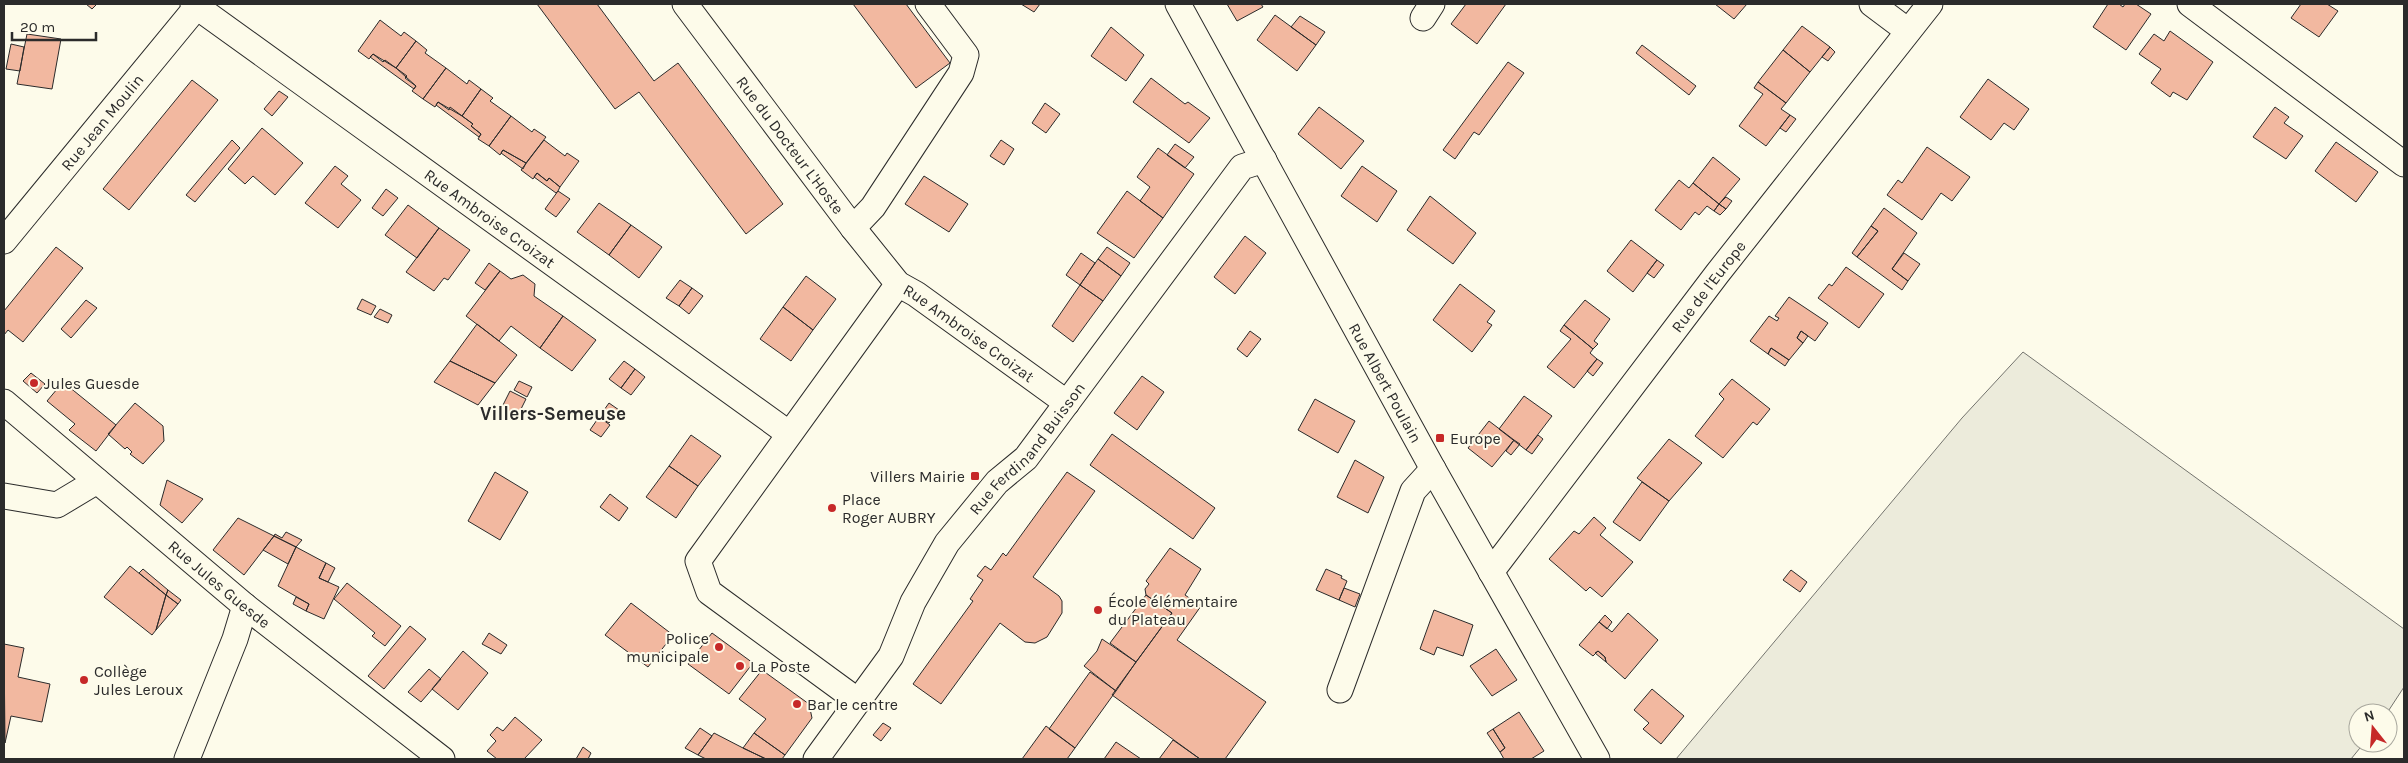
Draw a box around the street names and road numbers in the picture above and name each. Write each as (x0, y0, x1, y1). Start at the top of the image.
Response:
street label: Rue Jean Moulin (57, 70, 147, 174)
street label: Rue du Docteur L'Hoste (733, 72, 848, 217)
street label: Rue Ambroise Croizat (421, 165, 559, 272)
street label: Rue de l'Europe (1667, 237, 1749, 336)
street label: Rue Ambroise Croizat (900, 280, 1038, 386)
street label: Rue Albert Poulain (1345, 320, 1426, 446)
street label: Rue Ferdinand Buisson (965, 378, 1089, 518)
street label: Rue Jules Guesde (165, 536, 274, 632)

